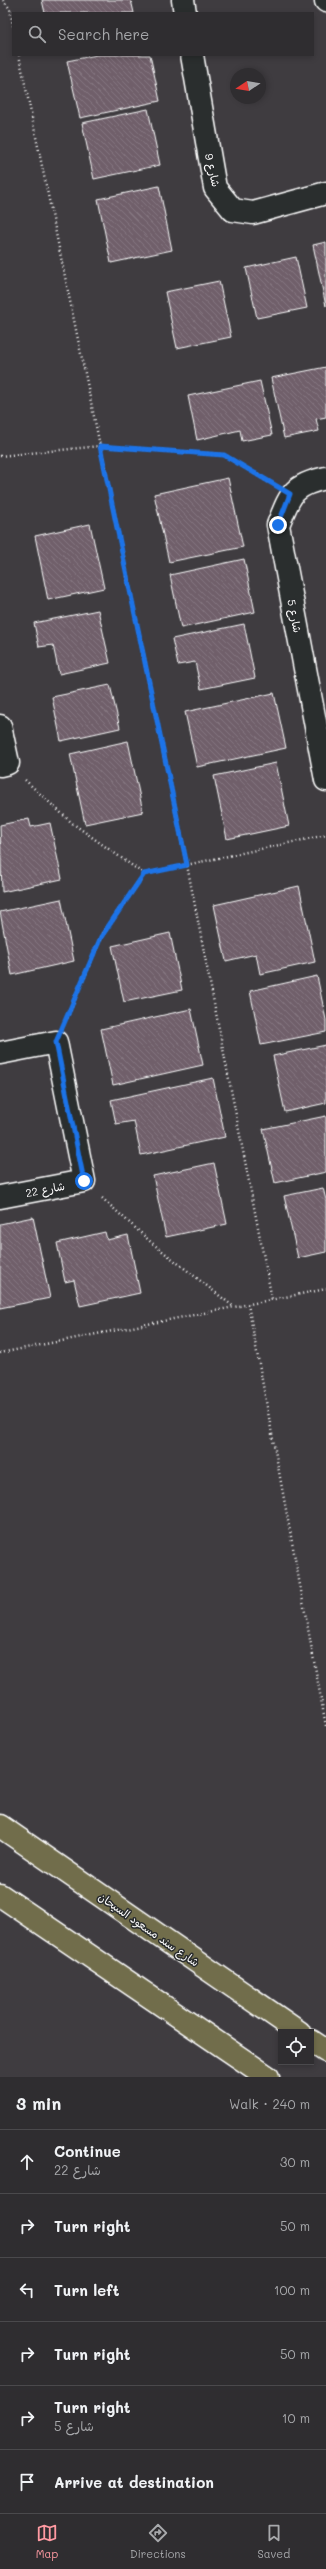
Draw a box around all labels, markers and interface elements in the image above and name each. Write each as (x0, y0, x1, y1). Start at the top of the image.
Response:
search box (12, 12, 314, 56)
icon: search (26, 23, 48, 45)
text: Search here (58, 24, 149, 44)
north arrow (230, 68, 266, 104)
street label: شارع 9 (200, 152, 224, 189)
route end (269, 516, 287, 534)
street label: شارع 5 (282, 598, 306, 634)
route start (75, 1172, 93, 1190)
street label: شارع 22 (24, 1178, 66, 1202)
street label: شارع سند مسعود السيحان (95, 1889, 202, 1971)
map controls (278, 2029, 314, 2065)
button: locate (278, 2029, 314, 2065)
text: 3 min (16, 2092, 61, 2114)
text: Walk · 240 m (229, 2095, 310, 2112)
text: Continue (54, 2141, 121, 2161)
icon: ahead (16, 2151, 38, 2173)
text: 30 m (280, 2153, 310, 2170)
text: شارع 22 (54, 2161, 101, 2178)
icon: right (16, 2215, 38, 2237)
text: Turn right (54, 2216, 131, 2236)
text: 50 m (280, 2217, 310, 2234)
icon: left (16, 2279, 38, 2301)
text: Turn left (54, 2280, 119, 2300)
text: 100 m (274, 2281, 310, 2298)
icon: right (16, 2343, 38, 2365)
text: Turn right (54, 2344, 131, 2364)
text: 50 m (280, 2345, 310, 2362)
text: Turn right (54, 2397, 131, 2417)
icon: right (16, 2407, 38, 2429)
text: 10 m (282, 2409, 310, 2426)
text: شارع 5 (54, 2417, 94, 2434)
icon: arrive (16, 2471, 38, 2493)
text: Arrive at destination (54, 2472, 214, 2492)
tab: Map (36, 2522, 58, 2561)
tab: Directions (130, 2522, 186, 2561)
tab: Saved (257, 2522, 290, 2561)

